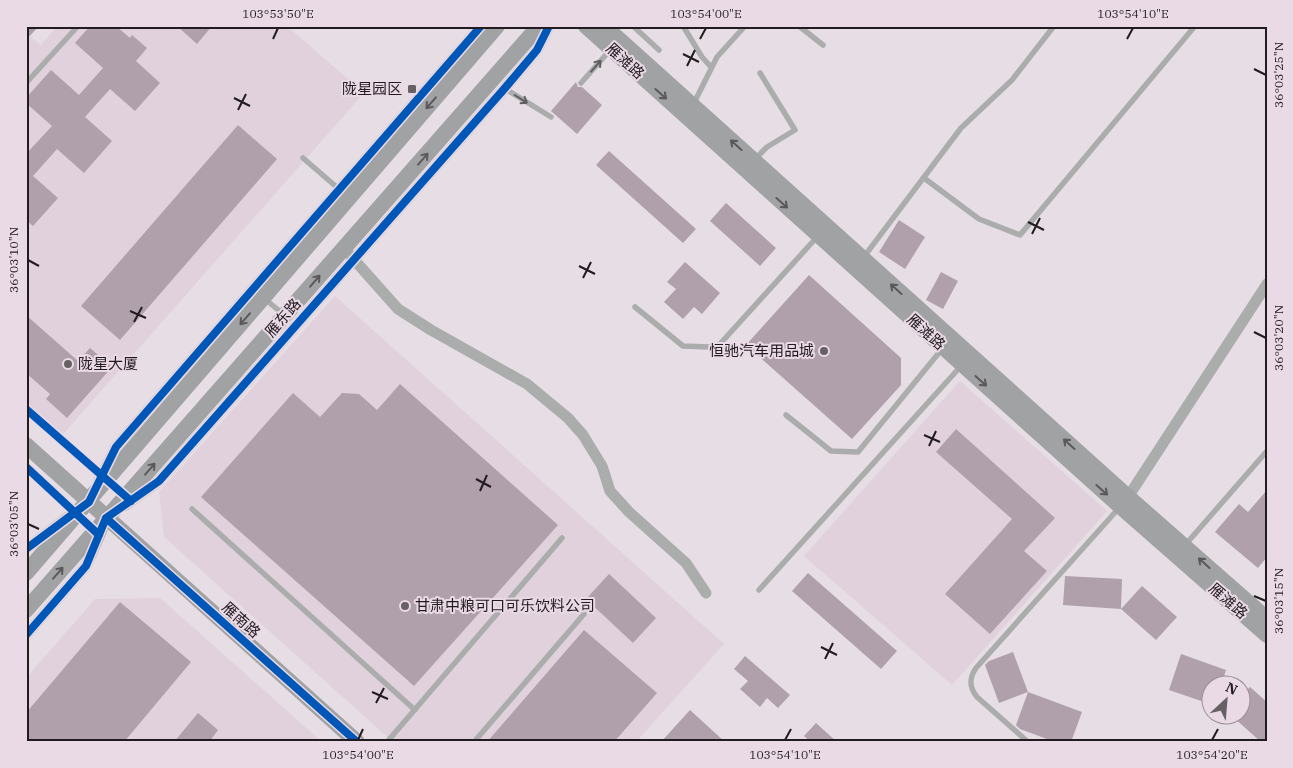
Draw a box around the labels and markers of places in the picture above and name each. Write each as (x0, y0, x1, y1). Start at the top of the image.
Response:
place label: 陇星园区 (342, 79, 402, 98)
marker: 陇星园区 (406, 83, 418, 95)
place label: 恒驰汽车用品城 (709, 341, 814, 360)
marker: 恒驰汽车用品城 (818, 345, 830, 357)
place label: 陇星大厦 (78, 354, 138, 373)
marker: 陇星大厦 (62, 358, 74, 370)
place label: 甘肃中粮可口可乐饮料公司 (415, 596, 595, 615)
marker: 甘肃中粮可口可乐饮料公司 (399, 600, 411, 612)

